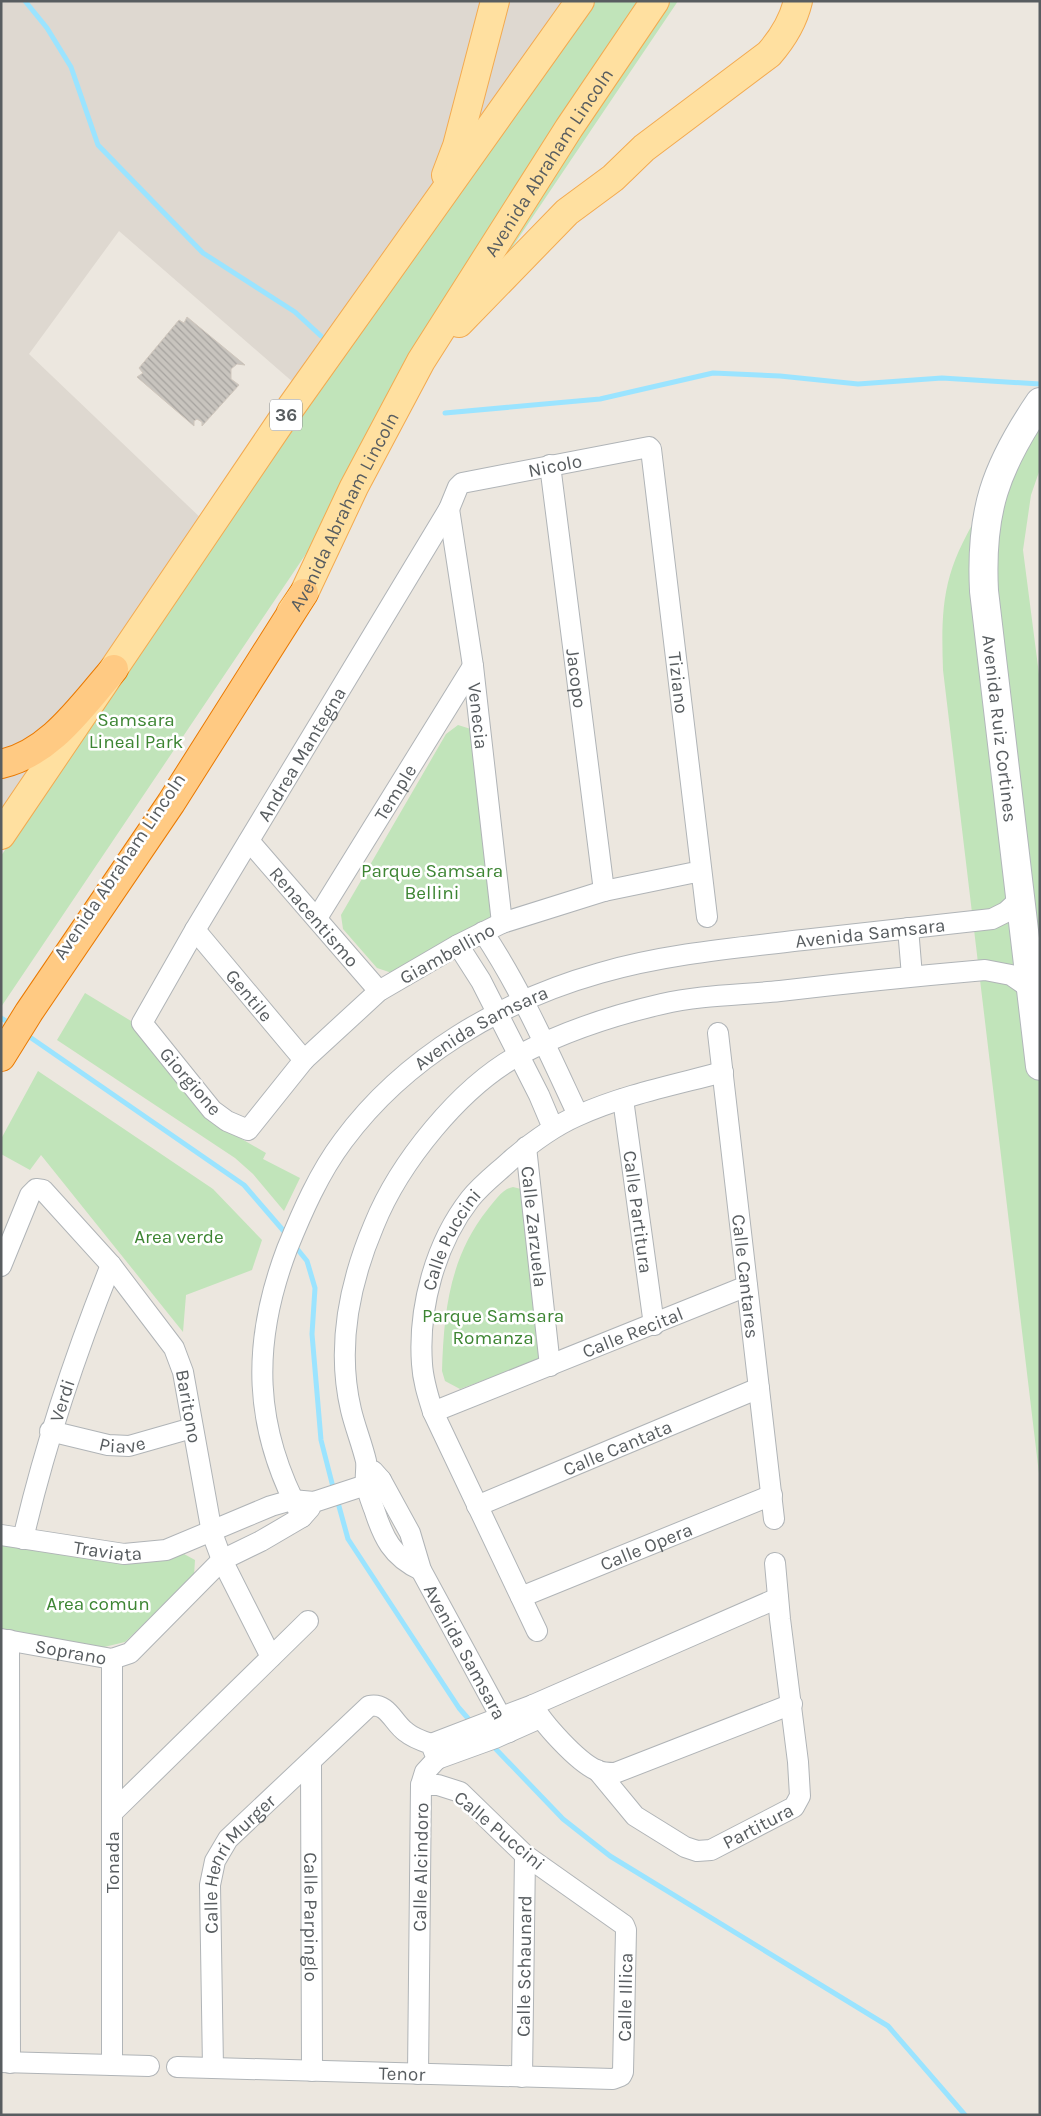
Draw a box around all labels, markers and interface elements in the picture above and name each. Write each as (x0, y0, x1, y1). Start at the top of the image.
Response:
street label: Avenida Abraham Lincoln (480, 64, 618, 261)
road number: 36 (270, 400, 302, 430)
street label: Avenida Abraham Lincoln (285, 408, 404, 615)
street label: Nicolo (526, 450, 584, 482)
street label: Avenida Ruiz Cortines (977, 634, 1021, 823)
street label: Jacopo (561, 647, 591, 709)
street label: Tiziano (663, 651, 693, 715)
street label: Venecia (463, 681, 492, 751)
street label: Andrea Mantegna (253, 683, 351, 826)
park label: Samsara Lineal Park (89, 709, 184, 753)
street label: Temple (370, 761, 421, 825)
street label: Avenida Abraham Lincoln (49, 769, 190, 964)
park label: Parque Samsara Bellini (361, 860, 503, 904)
street label: Renacentismo (264, 863, 363, 972)
street label: Avenida Samsara (794, 914, 946, 953)
street label: Giambellino (396, 919, 499, 989)
street label: Gentile (221, 965, 277, 1026)
street label: Avenida Samsara (410, 982, 551, 1075)
street label: Giorgione (155, 1043, 226, 1120)
street label: Calle Partitura (618, 1149, 657, 1275)
street label: Calle Zarzuela (516, 1165, 551, 1288)
street label: Calle Puccini (418, 1184, 486, 1293)
street label: Calle Cantares (727, 1213, 763, 1340)
park label: Area verde (134, 1226, 224, 1248)
street label: Calle Recital (579, 1303, 687, 1363)
park label: Parque Samsara Romanza (422, 1305, 564, 1349)
street label: Baritono (171, 1368, 206, 1445)
street label: Verdi (46, 1376, 80, 1425)
street label: Calle Cantata (560, 1416, 675, 1481)
street label: Piave (97, 1432, 148, 1458)
street label: Calle Opera (597, 1519, 696, 1576)
street label: Traviata (72, 1536, 143, 1566)
street label: Avenida Samsara (419, 1581, 510, 1724)
park label: Area comun (46, 1593, 150, 1615)
street label: Soprano (33, 1635, 108, 1670)
street label: Calle Puccini (450, 1787, 549, 1875)
street label: Calle Henri Murger (200, 1790, 280, 1934)
street label: Partitura (719, 1799, 797, 1854)
street label: Calle Alcindoro (409, 1802, 433, 1932)
street label: Tonada (102, 1831, 124, 1893)
street label: Calle Parpinglo (299, 1852, 322, 1982)
street label: Calle Schaunard (513, 1895, 536, 2037)
street label: Calle Illica (614, 1952, 638, 2042)
street label: Tenor (378, 2063, 426, 2086)

